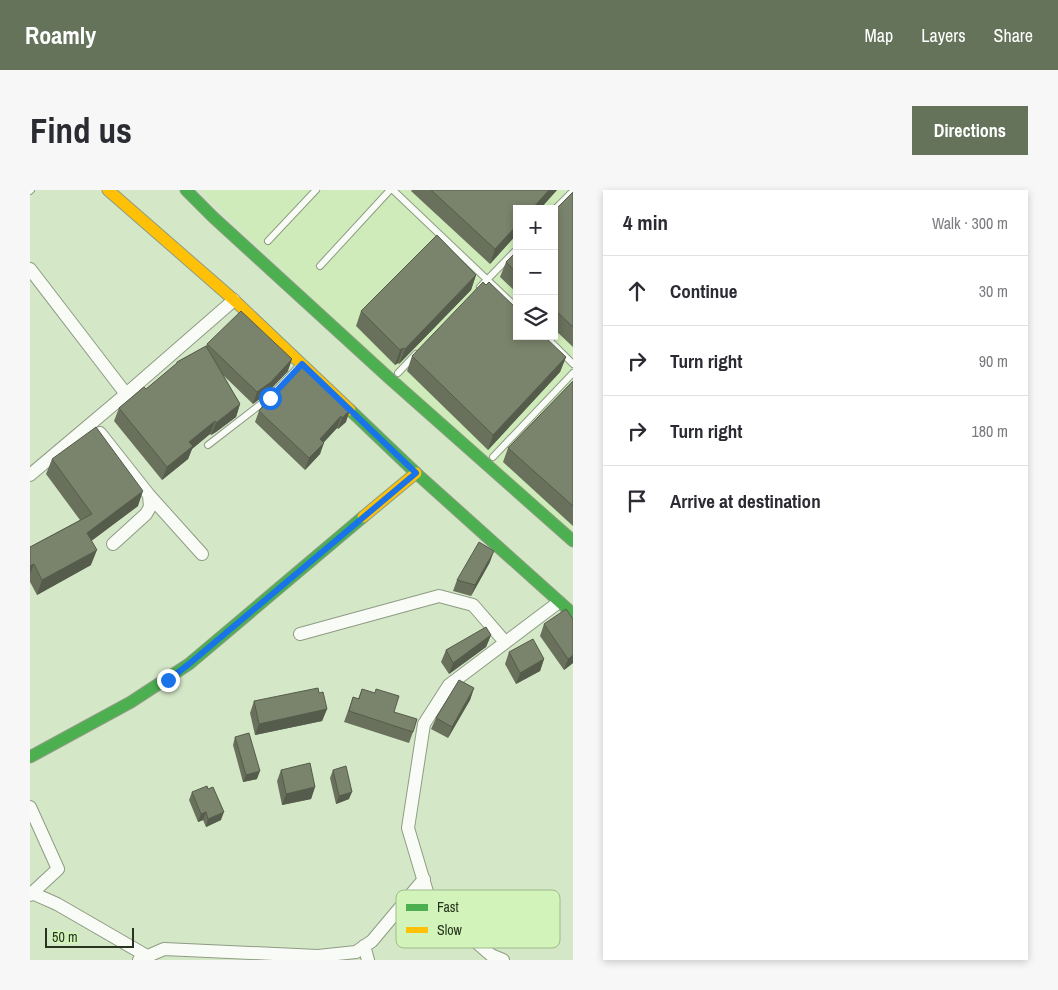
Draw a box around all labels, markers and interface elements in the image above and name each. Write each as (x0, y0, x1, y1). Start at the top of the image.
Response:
text: Roamly (25, 19, 96, 51)
text: Map (865, 23, 893, 48)
text: Layers (921, 23, 966, 48)
text: Share (994, 23, 1033, 48)
button: Directions (912, 106, 1028, 155)
text: Find us (30, 107, 132, 154)
map controls (513, 205, 558, 340)
button: + (513, 205, 558, 250)
text: 4 min (623, 208, 668, 237)
text: Walk · 300 m (932, 212, 1008, 234)
button: − (513, 250, 558, 295)
icon: ahead (623, 277, 651, 305)
text: Continue (670, 278, 738, 304)
text: 30 m (979, 280, 1008, 302)
button: layers (513, 295, 558, 340)
icon: right (623, 347, 651, 375)
text: Turn right (670, 348, 742, 374)
text: 90 m (979, 350, 1008, 372)
route start (259, 387, 282, 410)
icon: right (623, 417, 651, 445)
text: Turn right (670, 418, 742, 444)
text: 180 m (972, 420, 1008, 442)
icon: arrive (623, 487, 651, 515)
text: Arrive at destination (670, 488, 821, 514)
route end (157, 669, 180, 692)
legend (396, 890, 560, 948)
text: Fast (437, 898, 459, 916)
text: Slow (437, 921, 463, 939)
scale bar (45, 925, 134, 948)
text: 50 m (52, 928, 78, 946)

